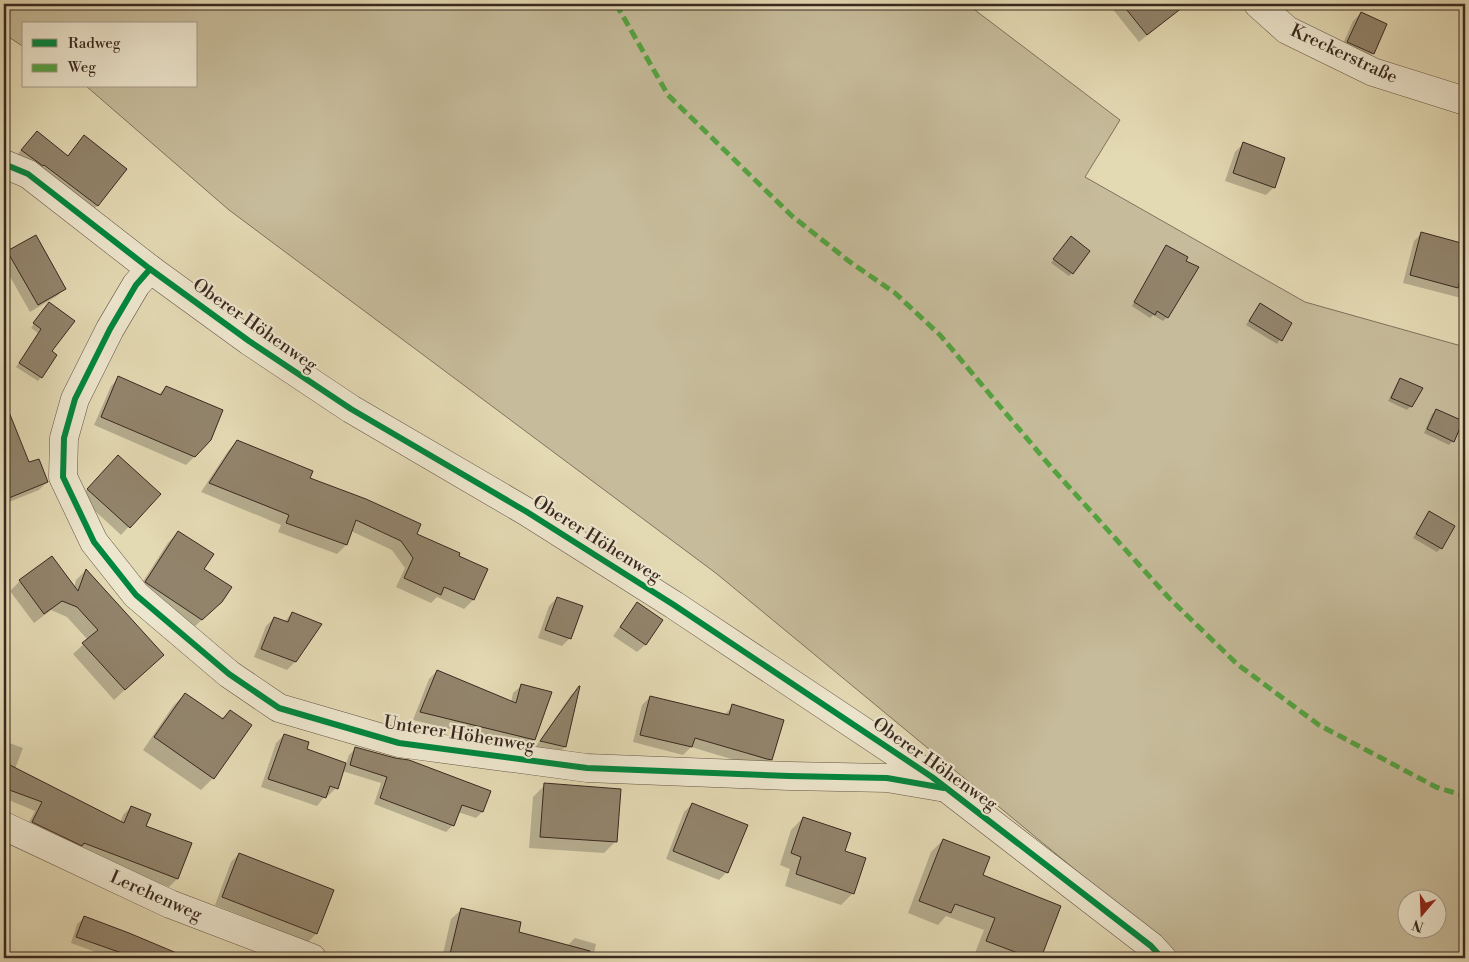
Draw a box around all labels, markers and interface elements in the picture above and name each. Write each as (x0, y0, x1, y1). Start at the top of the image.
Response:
street label: Kreckerstraße (1287, 19, 1401, 89)
legend (22, 22, 198, 88)
text: Radweg (68, 34, 121, 53)
text: Weg (67, 58, 96, 77)
street label: Oberer Höhenweg (188, 273, 323, 377)
street label: Oberer Höhenweg (528, 490, 666, 588)
street label: Unterer Höhenweg (382, 711, 537, 757)
street label: Oberer Höhenweg (868, 712, 1003, 816)
street label: Lerchenweg (106, 865, 206, 927)
north arrow (1396, 890, 1446, 940)
text: N (1410, 915, 1426, 936)

